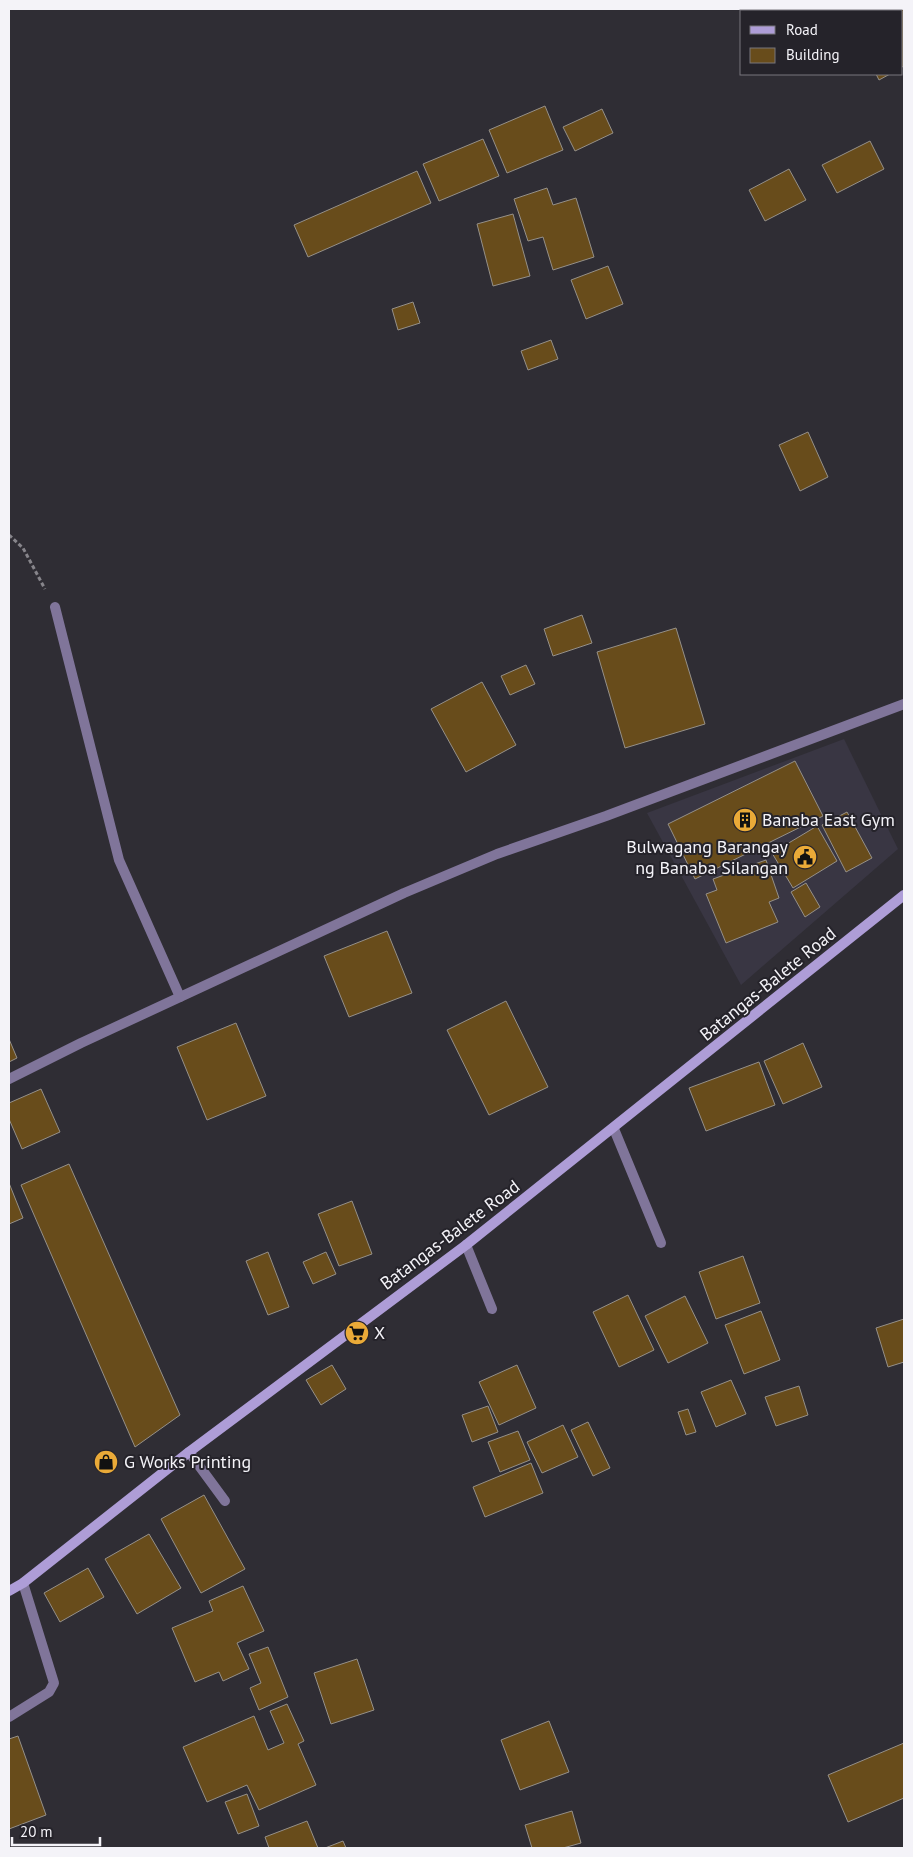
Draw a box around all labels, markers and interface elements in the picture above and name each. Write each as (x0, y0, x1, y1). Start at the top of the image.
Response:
legend (740, 10, 903, 75)
text: Road (786, 20, 818, 39)
text: Building (786, 45, 840, 64)
building icon: Banaba East Gym (732, 807, 758, 833)
place label: Banaba East Gym (762, 808, 895, 831)
place label: Bulwagang Barangay ng Banaba Silangan (626, 835, 789, 879)
public building icon: Bulwagang Barangay ng Banaba Silangan (792, 844, 818, 870)
street label: Batangas-Balete Road (695, 922, 841, 1046)
street label: Batangas-Balete Road (375, 1175, 524, 1295)
supermarket icon: X (344, 1320, 370, 1346)
place label: X (374, 1321, 385, 1344)
shop icon: G Works Printing (93, 1449, 119, 1475)
place label: G Works Printing (124, 1450, 251, 1473)
scale bar (12, 1814, 100, 1846)
text: 20 m (20, 1822, 53, 1841)

